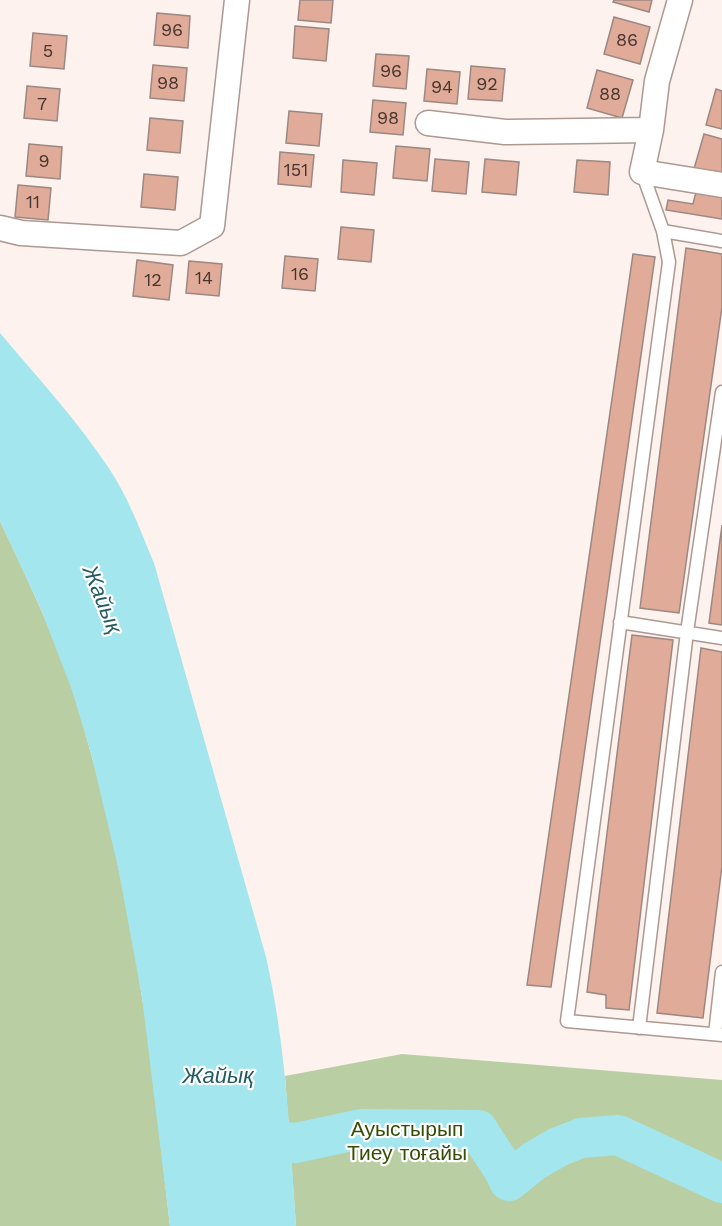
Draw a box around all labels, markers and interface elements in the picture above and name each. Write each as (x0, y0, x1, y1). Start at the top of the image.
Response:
house number: 96 (161, 19, 183, 40)
house number: 86 (616, 29, 638, 50)
house number: 5 (43, 40, 53, 61)
house number: 96 (380, 60, 402, 81)
house number: 98 (157, 72, 179, 93)
house number: 92 (476, 73, 498, 94)
house number: 94 (431, 76, 453, 97)
house number: 88 (599, 83, 621, 104)
house number: 7 (37, 93, 47, 114)
house number: 98 (377, 107, 399, 128)
house number: 9 (38, 150, 50, 171)
house number: 151 (284, 159, 308, 180)
house number: 11 (26, 191, 40, 212)
house number: 16 (291, 263, 309, 284)
house number: 14 (195, 267, 213, 288)
house number: 12 (144, 269, 162, 290)
water label: Жайық (77, 561, 128, 638)
water label: Жайық (181, 1063, 255, 1088)
park label: Ауыстырып Тиеу тоғайы (347, 1116, 467, 1165)

